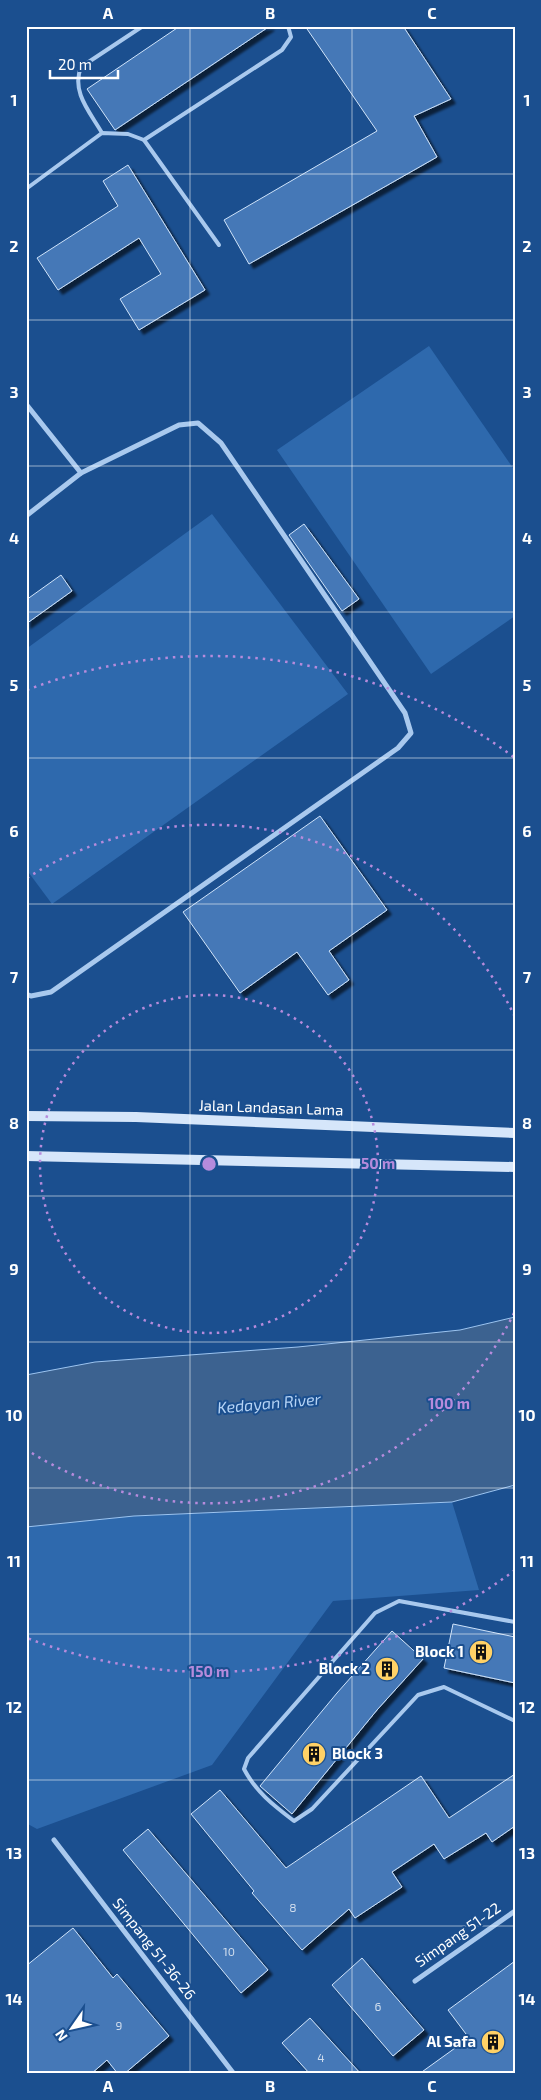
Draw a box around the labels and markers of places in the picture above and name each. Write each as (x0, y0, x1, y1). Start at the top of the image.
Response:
centre of rings (200, 1155, 218, 1173)
building icon: Block 1 (468, 1639, 494, 1665)
place label: Block 1 (415, 1642, 464, 1660)
building icon: Block 2 (374, 1656, 400, 1682)
place label: Block 2 (319, 1659, 370, 1677)
building icon: Block 3 (301, 1741, 327, 1767)
place label: Block 3 (332, 1744, 383, 1762)
building icon: Al Safa (480, 2029, 506, 2055)
place label: Al Safa (426, 2032, 476, 2050)

